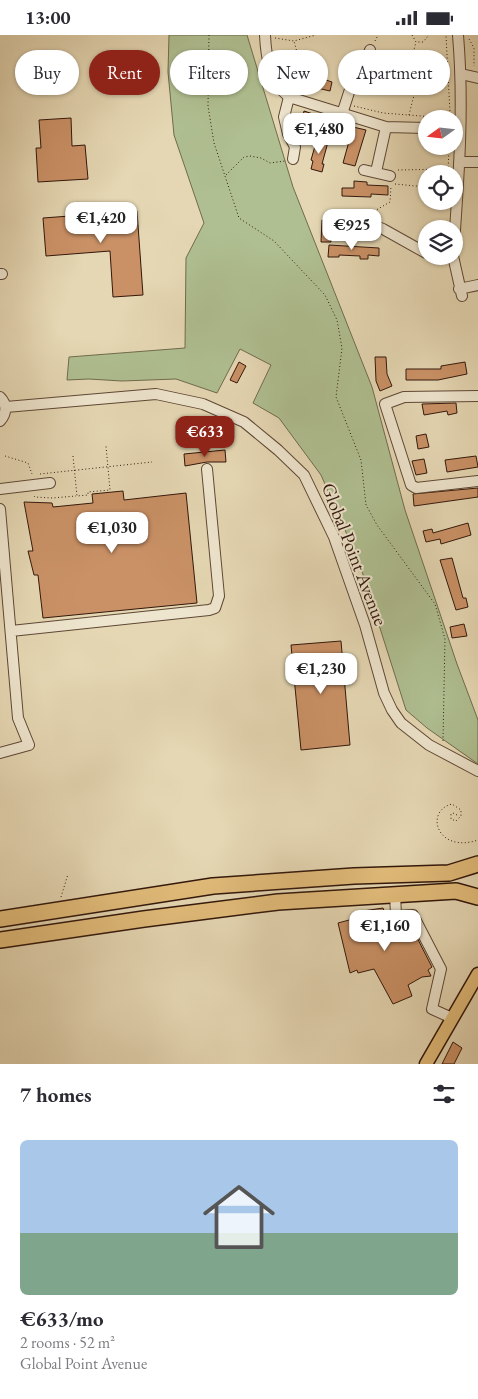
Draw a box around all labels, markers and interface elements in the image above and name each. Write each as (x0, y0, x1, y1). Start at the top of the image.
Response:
text: 13:00 (25, 5, 71, 30)
chip: Buy (15, 50, 79, 95)
chip: Rent (89, 50, 160, 95)
chip: Filters (170, 50, 248, 95)
chip: New (258, 50, 328, 95)
chip: Apartment (338, 50, 450, 95)
north arrow (418, 110, 462, 155)
map controls (418, 110, 463, 265)
pin: €1,480 (278, 113, 360, 155)
text: €1,480 (294, 118, 344, 139)
button: locate (418, 165, 463, 210)
pin: €1,420 (60, 201, 142, 244)
text: €1,420 (76, 207, 126, 228)
pin: €925 (322, 209, 382, 251)
text: €925 (333, 214, 371, 235)
button: layers (418, 220, 463, 265)
pin: €633 (175, 415, 235, 458)
text: €633 (186, 421, 224, 442)
street label: Global Point Avenue (316, 479, 393, 629)
pin: €1,030 (71, 511, 153, 554)
text: €1,030 (87, 517, 137, 538)
pin: €1,230 (280, 653, 362, 695)
text: €1,230 (296, 658, 346, 679)
pin: €1,160 (344, 909, 426, 952)
text: €1,160 (360, 915, 410, 936)
icon: filters (430, 1080, 458, 1108)
text: 7 homes (20, 1081, 92, 1108)
icon: home (194, 1172, 284, 1262)
text: €633/mo (20, 1305, 104, 1332)
text: 2 rooms · 52 m² (20, 1332, 115, 1353)
text: Global Point Avenue (20, 1353, 147, 1374)

